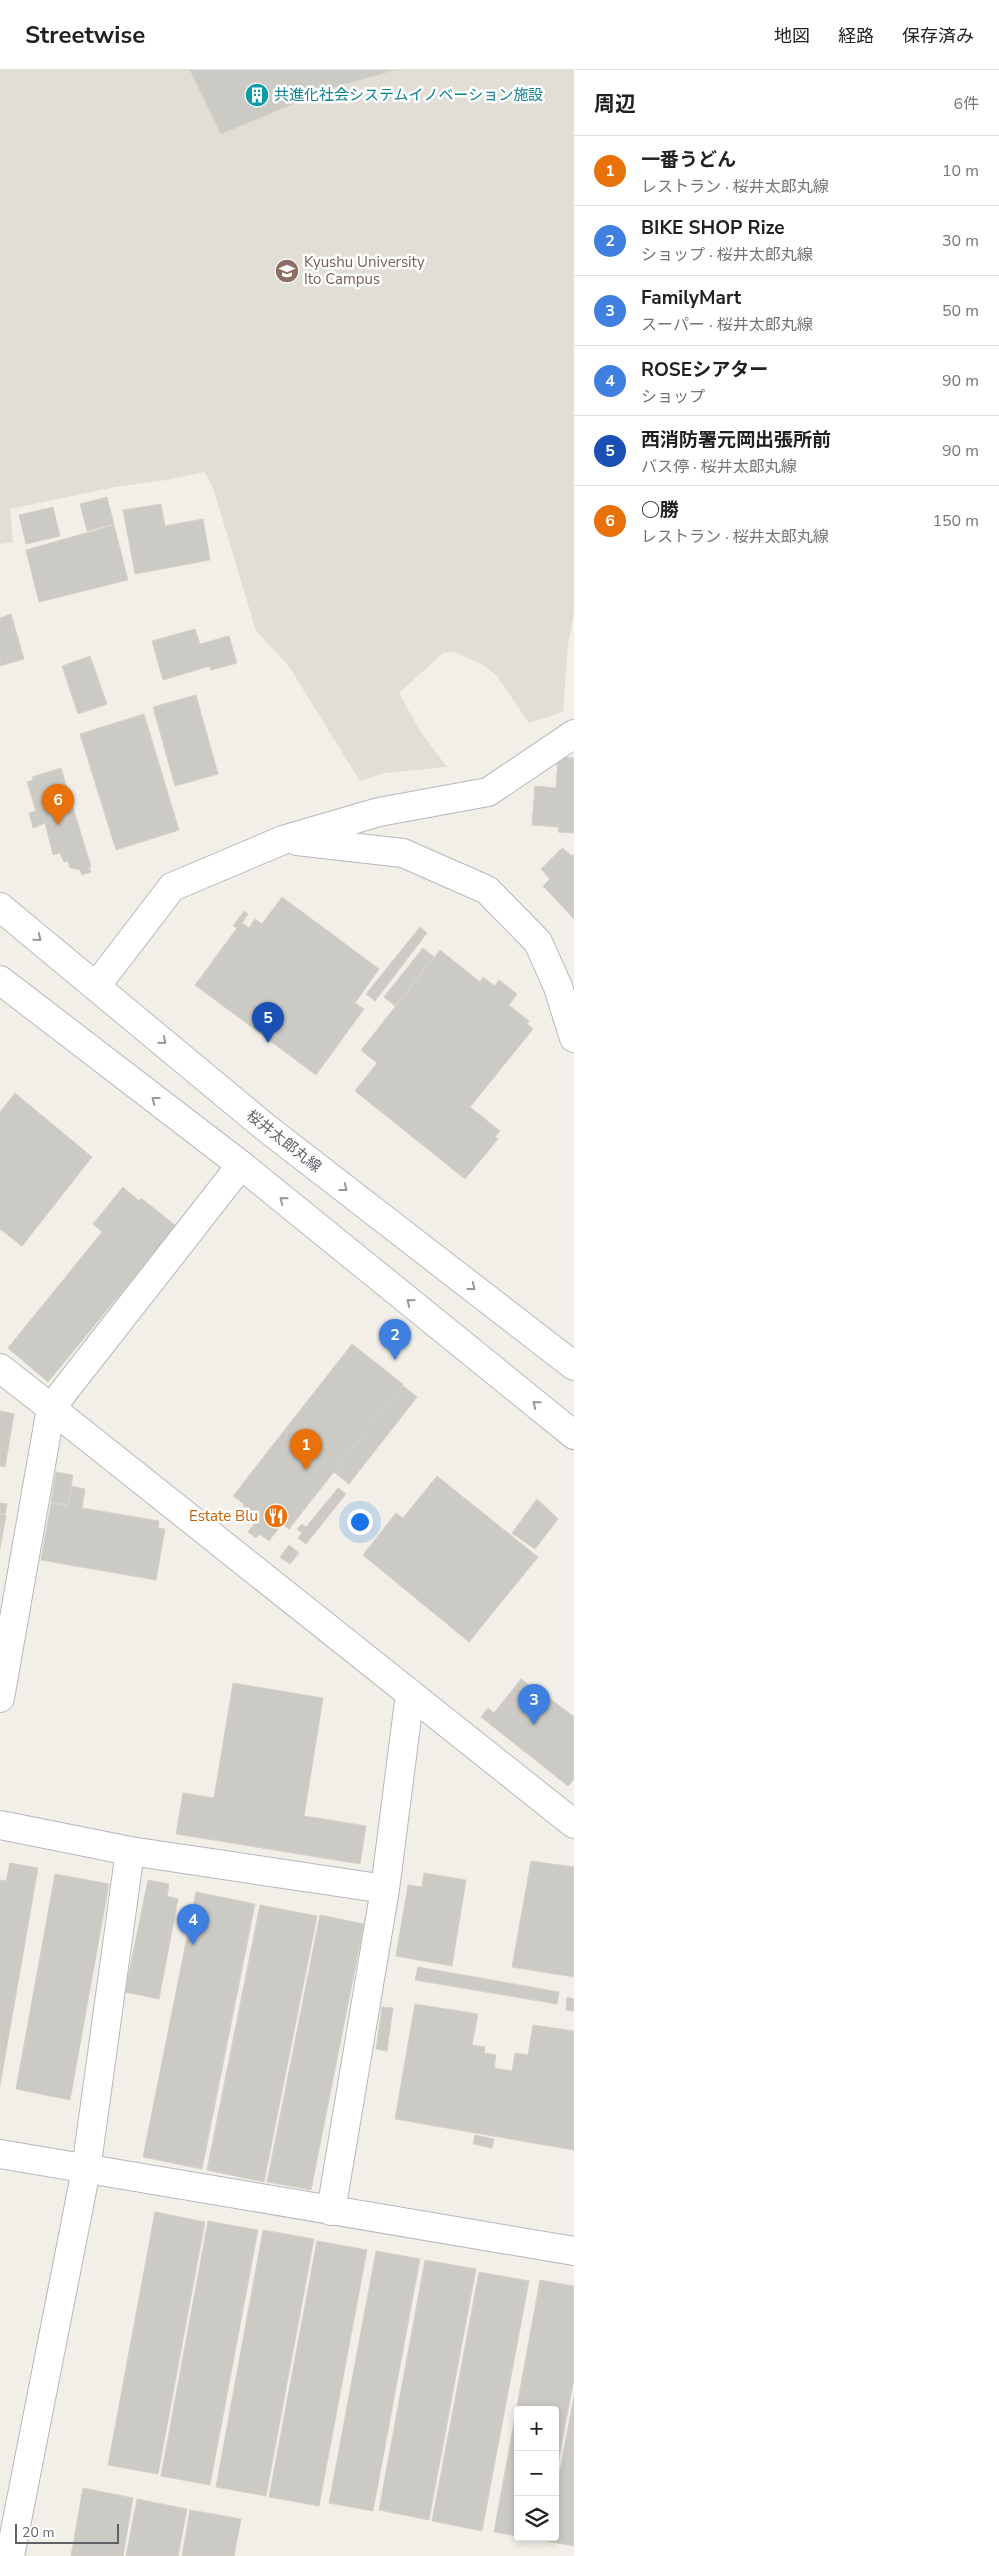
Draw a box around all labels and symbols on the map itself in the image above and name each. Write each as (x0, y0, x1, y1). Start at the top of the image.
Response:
building icon: 共進化社会システムイノベーション施設 (244, 82, 270, 108)
place label: 共進化社会システムイノベーション施設 (274, 85, 543, 105)
place label: Kyushu University Ito Campus (304, 252, 425, 289)
school or university icon: Kyushu University Ito Campus (274, 258, 300, 284)
pin: 6 (42, 784, 74, 825)
one-way arrow (32, 932, 41, 940)
pin: 5 (252, 1002, 284, 1043)
one-way arrow (158, 1036, 167, 1045)
one-way arrow (152, 1096, 161, 1105)
street label: 桜井太郎丸線 (242, 1105, 326, 1177)
one-way arrow (338, 1182, 347, 1190)
one-way arrow (280, 1196, 289, 1205)
one-way arrow (466, 1282, 475, 1290)
one-way arrow (407, 1299, 416, 1307)
pin: 2 (379, 1319, 411, 1360)
one-way arrow (533, 1402, 542, 1410)
pin: 1 (290, 1429, 322, 1470)
restaurant icon: Estate Blu (263, 1503, 289, 1529)
place label: Estate Blu (189, 1506, 258, 1526)
your location (347, 1509, 373, 1535)
pin: 3 (518, 1684, 550, 1725)
pin: 4 (177, 1904, 209, 1945)
scale bar (15, 2521, 119, 2544)

